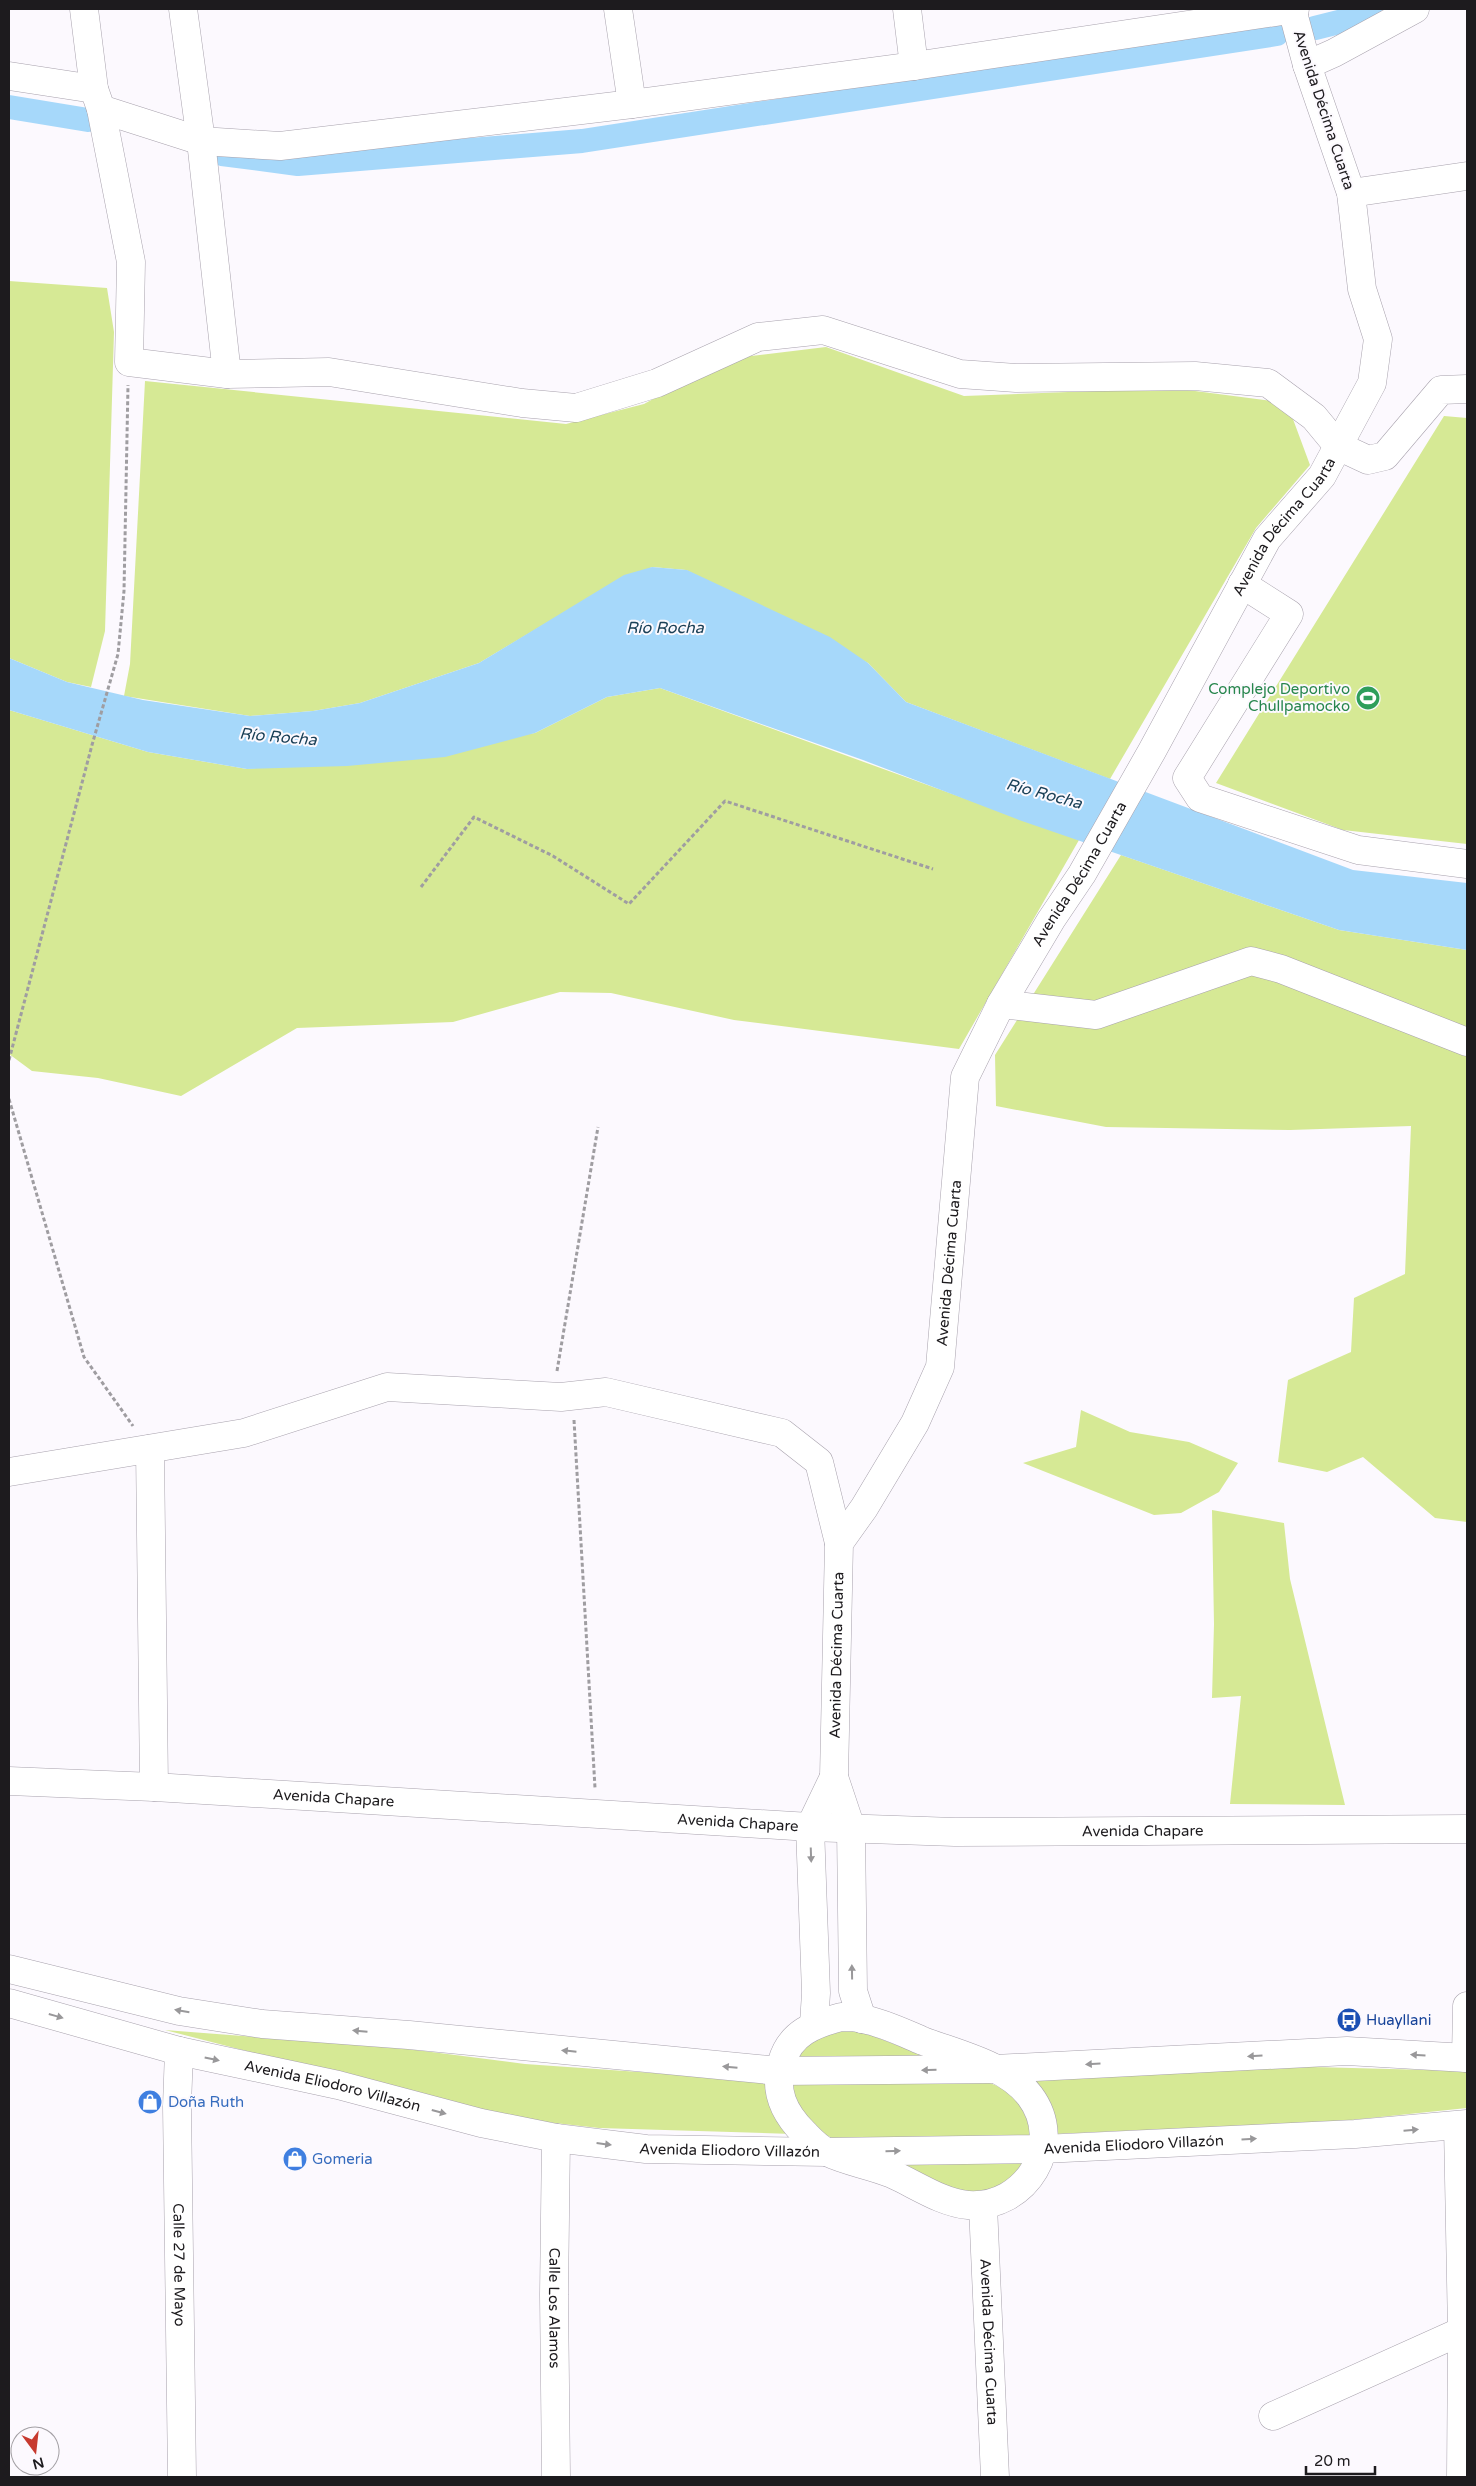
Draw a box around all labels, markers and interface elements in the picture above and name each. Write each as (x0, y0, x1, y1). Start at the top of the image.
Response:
street label: Avenida Décima Cuarta (1290, 28, 1358, 192)
street label: Avenida Décima Cuarta (1229, 454, 1339, 599)
water label: Río Rocha (626, 618, 705, 638)
place label: Complejo Deportivo Chullpamocko (1208, 680, 1350, 715)
sports icon: Complejo Deportivo Chullpamocko (1355, 685, 1381, 711)
water label: Río Rocha (238, 724, 319, 750)
water label: Río Rocha (1004, 774, 1085, 814)
street label: Avenida Décima Cuarta (1028, 798, 1130, 950)
street label: Avenida Décima Cuarta (933, 1179, 965, 1347)
street label: Avenida Décima Cuarta (826, 1572, 847, 1739)
street label: Avenida Chapare (272, 1785, 395, 1811)
street label: Avenida Chapare (677, 1810, 799, 1835)
street label: Avenida Chapare (1082, 1822, 1203, 1840)
one-way arrow (807, 1847, 815, 1863)
one-way arrow (848, 1963, 856, 1979)
one-way arrow (173, 2007, 189, 2015)
bus stop icon: Huayllani (1336, 2007, 1362, 2033)
place label: Huayllani (1366, 2011, 1431, 2029)
one-way arrow (48, 2013, 63, 2021)
one-way arrow (352, 2027, 368, 2035)
one-way arrow (560, 2047, 576, 2055)
one-way arrow (1409, 2051, 1425, 2059)
one-way arrow (1247, 2052, 1263, 2060)
one-way arrow (205, 2055, 221, 2063)
street label: Avenida Eliodoro Villazón (243, 2056, 423, 2116)
one-way arrow (1085, 2060, 1101, 2068)
one-way arrow (722, 2063, 738, 2071)
one-way arrow (920, 2066, 936, 2074)
shop icon: Doña Ruth (137, 2089, 163, 2115)
place label: Doña Ruth (168, 2093, 244, 2111)
one-way arrow (431, 2108, 446, 2116)
one-way arrow (1403, 2125, 1419, 2133)
street label: Avenida Eliodoro Villazón (1043, 2131, 1224, 2158)
one-way arrow (1241, 2135, 1257, 2143)
street label: Avenida Eliodoro Villazón (638, 2139, 820, 2161)
one-way arrow (597, 2140, 613, 2148)
shop icon: Gomeria (282, 2146, 308, 2172)
one-way arrow (885, 2147, 901, 2155)
place label: Gomeria (312, 2150, 373, 2168)
street label: Calle 27 de Mayo (169, 2203, 189, 2327)
street label: Calle Los Alamos (545, 2247, 564, 2369)
street label: Avenida Décima Cuarta (976, 2258, 1002, 2426)
north arrow (10, 2426, 60, 2476)
scale bar (1306, 2444, 1375, 2476)
text: 20 m (1314, 2452, 1351, 2470)
text: N (31, 2453, 46, 2473)

